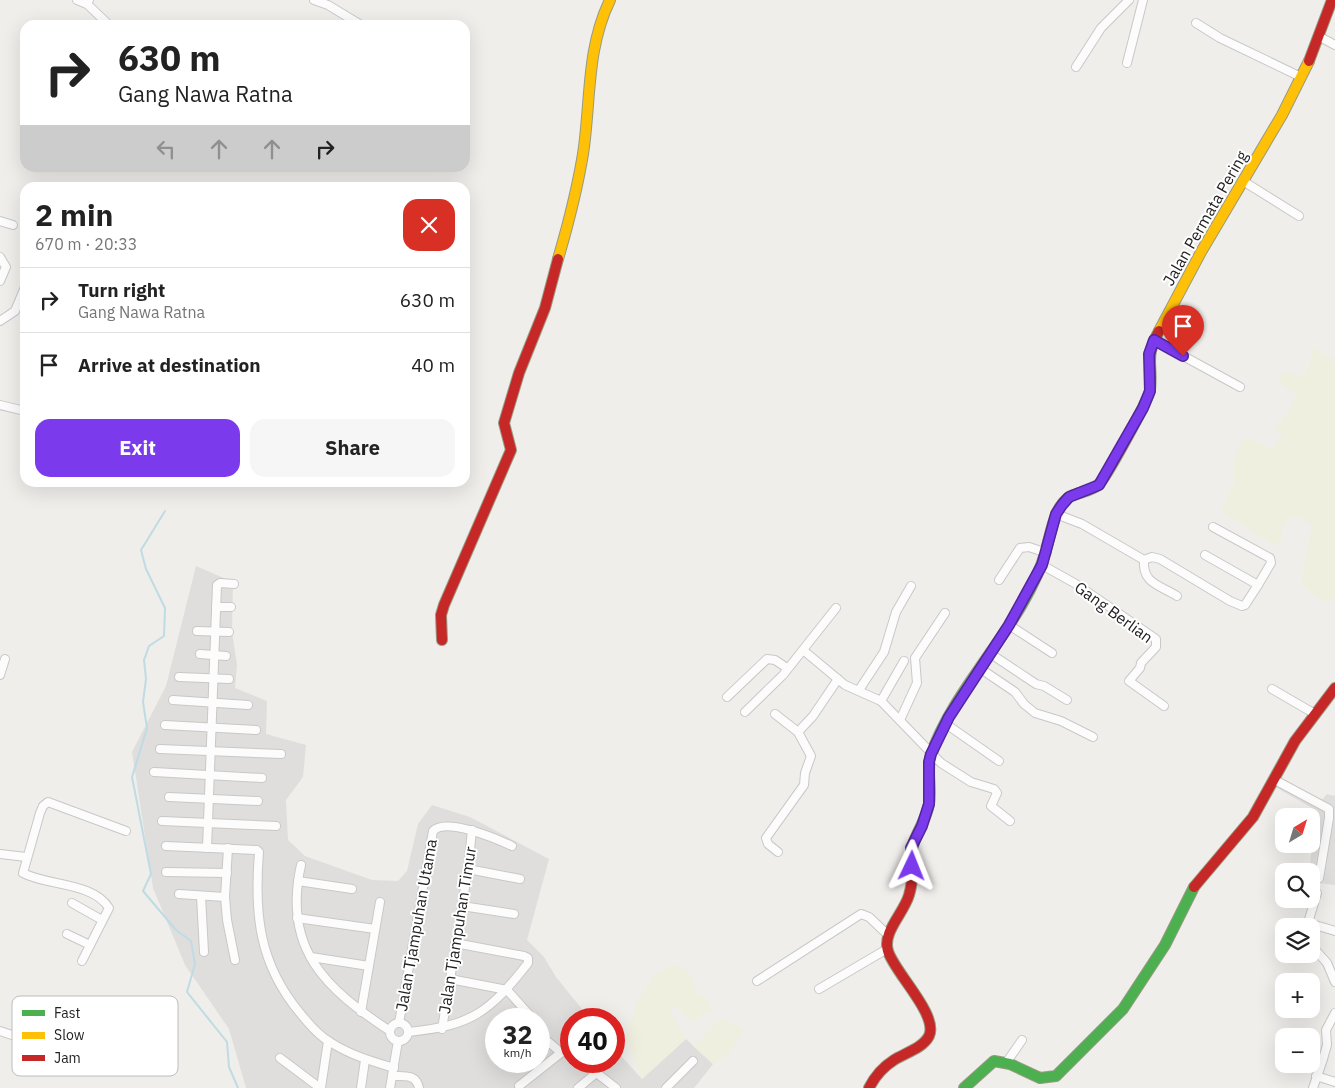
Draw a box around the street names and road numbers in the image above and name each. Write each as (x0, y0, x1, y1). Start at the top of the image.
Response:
street label: Jalan Permata Pering (1158, 146, 1252, 289)
street label: Gang Berlian (1071, 577, 1157, 647)
street label: Jalan Tjampuhan Utama (391, 837, 441, 1013)
street label: Jalan Tjampuhan Timur (434, 845, 480, 1015)

